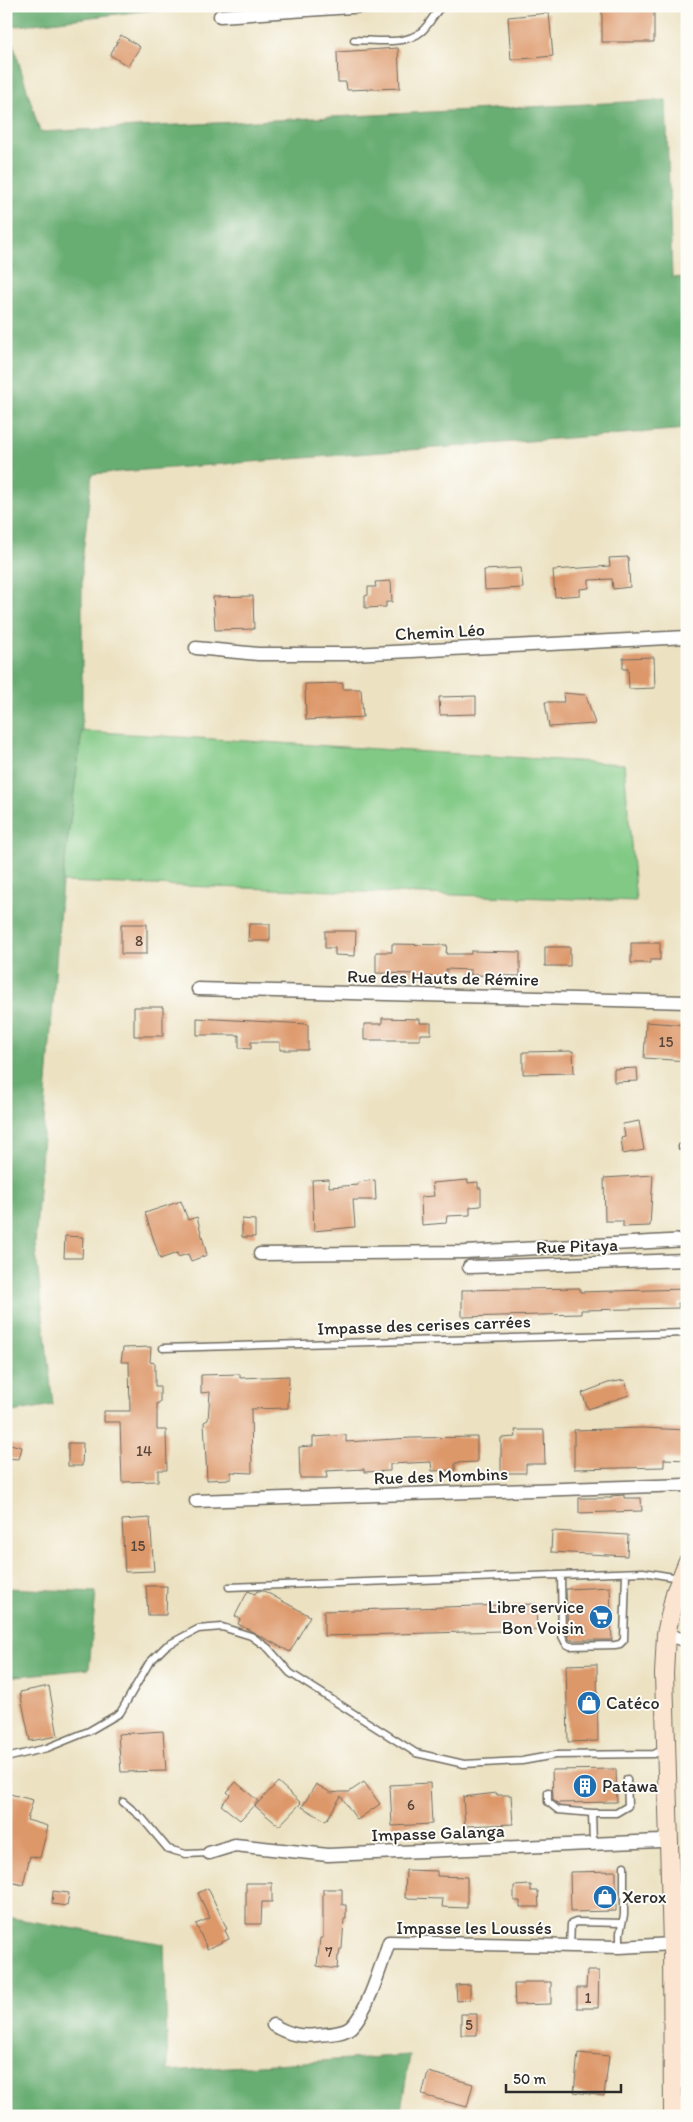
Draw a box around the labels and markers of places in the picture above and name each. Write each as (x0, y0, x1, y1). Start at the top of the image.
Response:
place label: Libre service Bon Voisin (488, 1596, 584, 1639)
supermarket icon: Libre service Bon Voisin (588, 1604, 614, 1630)
shop icon: Catéco (576, 1690, 602, 1716)
place label: Catéco (606, 1692, 660, 1714)
building icon: Patawa (572, 1773, 598, 1799)
place label: Patawa (602, 1775, 659, 1797)
shop icon: Xerox (592, 1884, 618, 1910)
place label: Xerox (622, 1886, 667, 1908)

